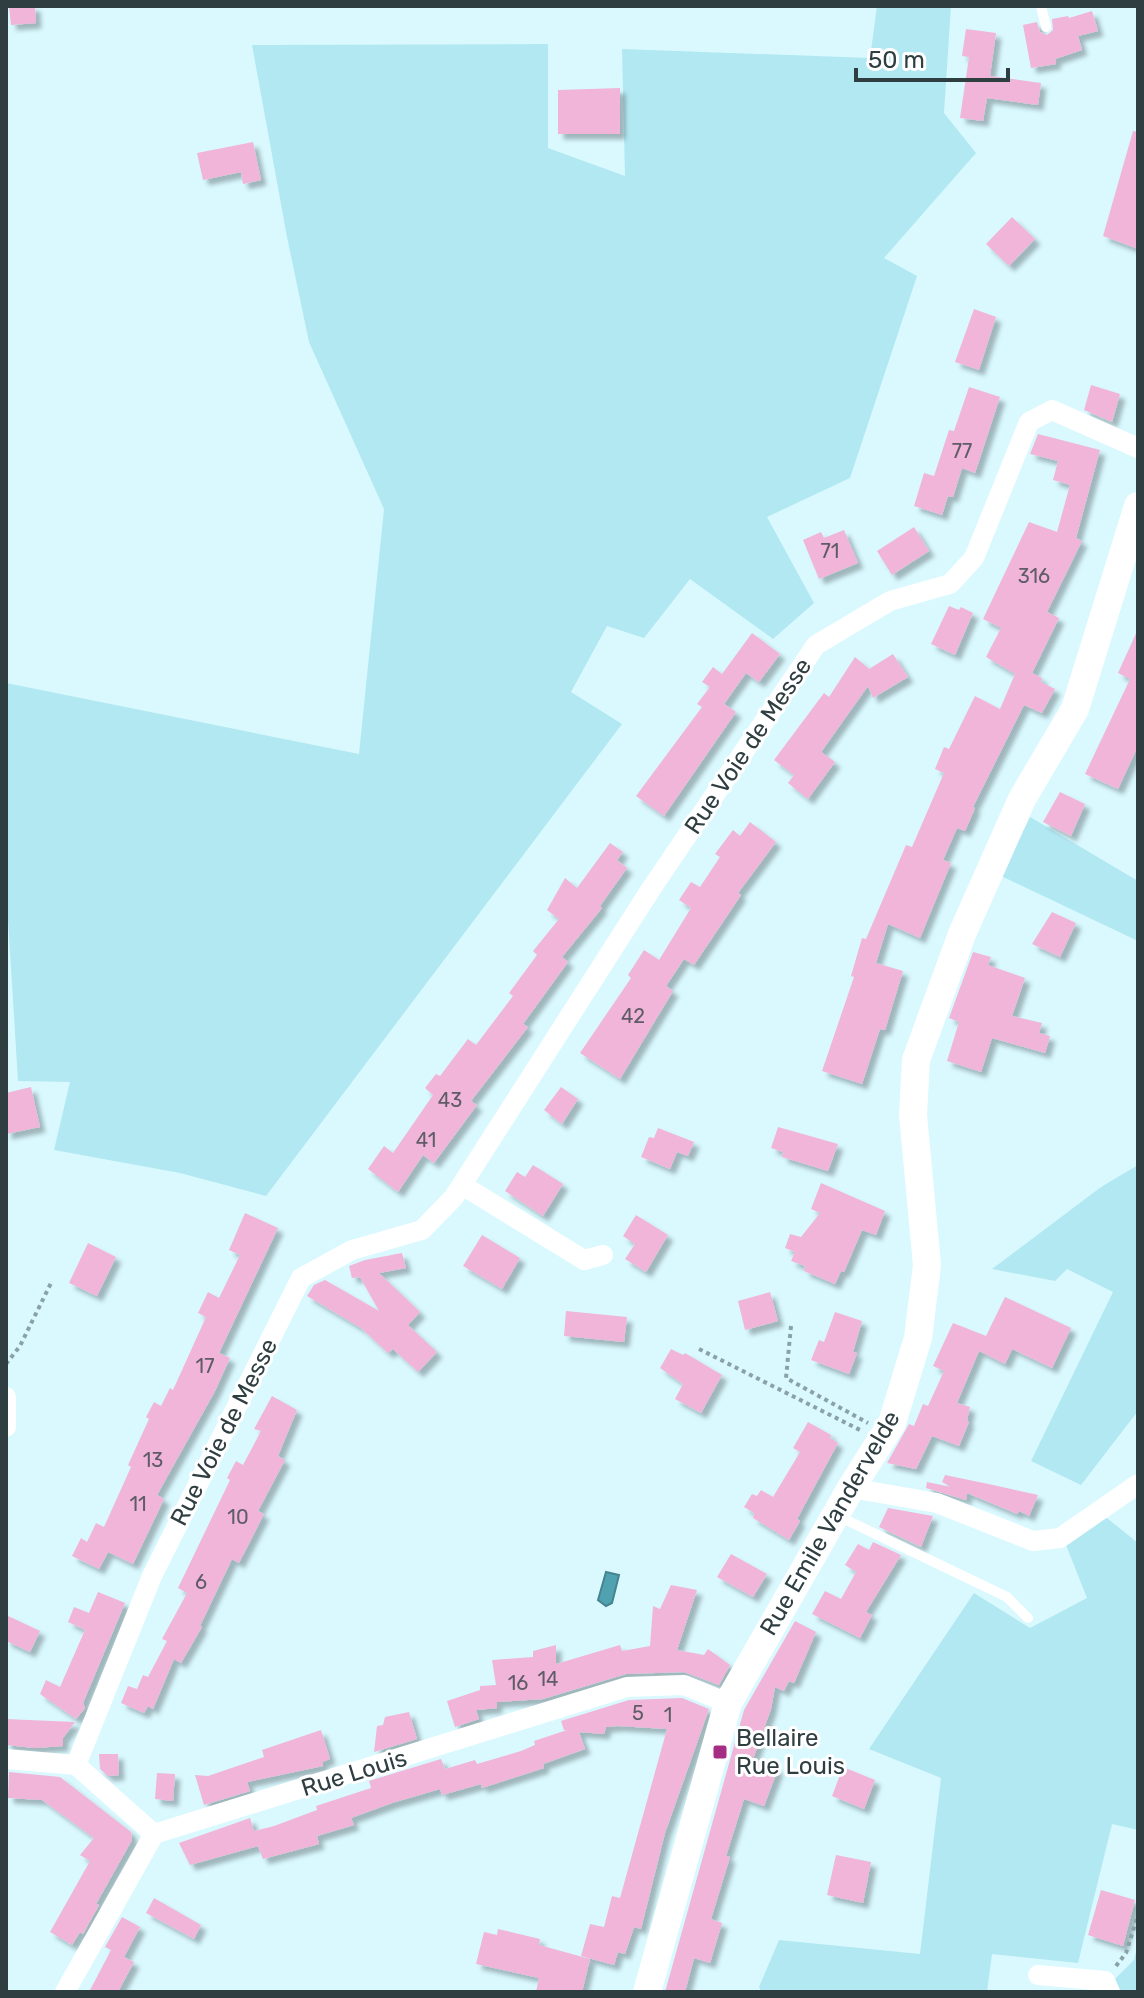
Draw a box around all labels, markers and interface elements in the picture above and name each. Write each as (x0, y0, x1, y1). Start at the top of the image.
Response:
scale bar (856, 32, 1008, 82)
text: 50 m (868, 46, 925, 74)
house number: 77 (952, 439, 972, 463)
house number: 71 (821, 539, 839, 563)
house number: 316 (1018, 564, 1050, 588)
street label: Rue Voie de Messe (679, 653, 817, 839)
house number: 42 (621, 1004, 645, 1028)
house number: 43 (438, 1088, 462, 1112)
house number: 41 (416, 1128, 436, 1152)
street label: Rue Voie de Messe (165, 1334, 283, 1530)
house number: 17 (196, 1354, 214, 1378)
street label: Rue Emile Vandervelde (754, 1406, 906, 1640)
house number: 13 (143, 1448, 163, 1472)
house number: 11 (129, 1492, 147, 1516)
house number: 10 (227, 1505, 249, 1529)
house number: 6 (195, 1570, 207, 1594)
house number: 14 (538, 1667, 558, 1691)
house number: 16 (508, 1671, 528, 1695)
house number: 5 (632, 1701, 644, 1725)
house number: 1 (664, 1703, 672, 1727)
place label: Bellaire Rue Louis (736, 1724, 845, 1780)
marker: Bellaire Rue Louis (711, 1743, 729, 1761)
street label: Rue Louis (298, 1744, 410, 1802)

